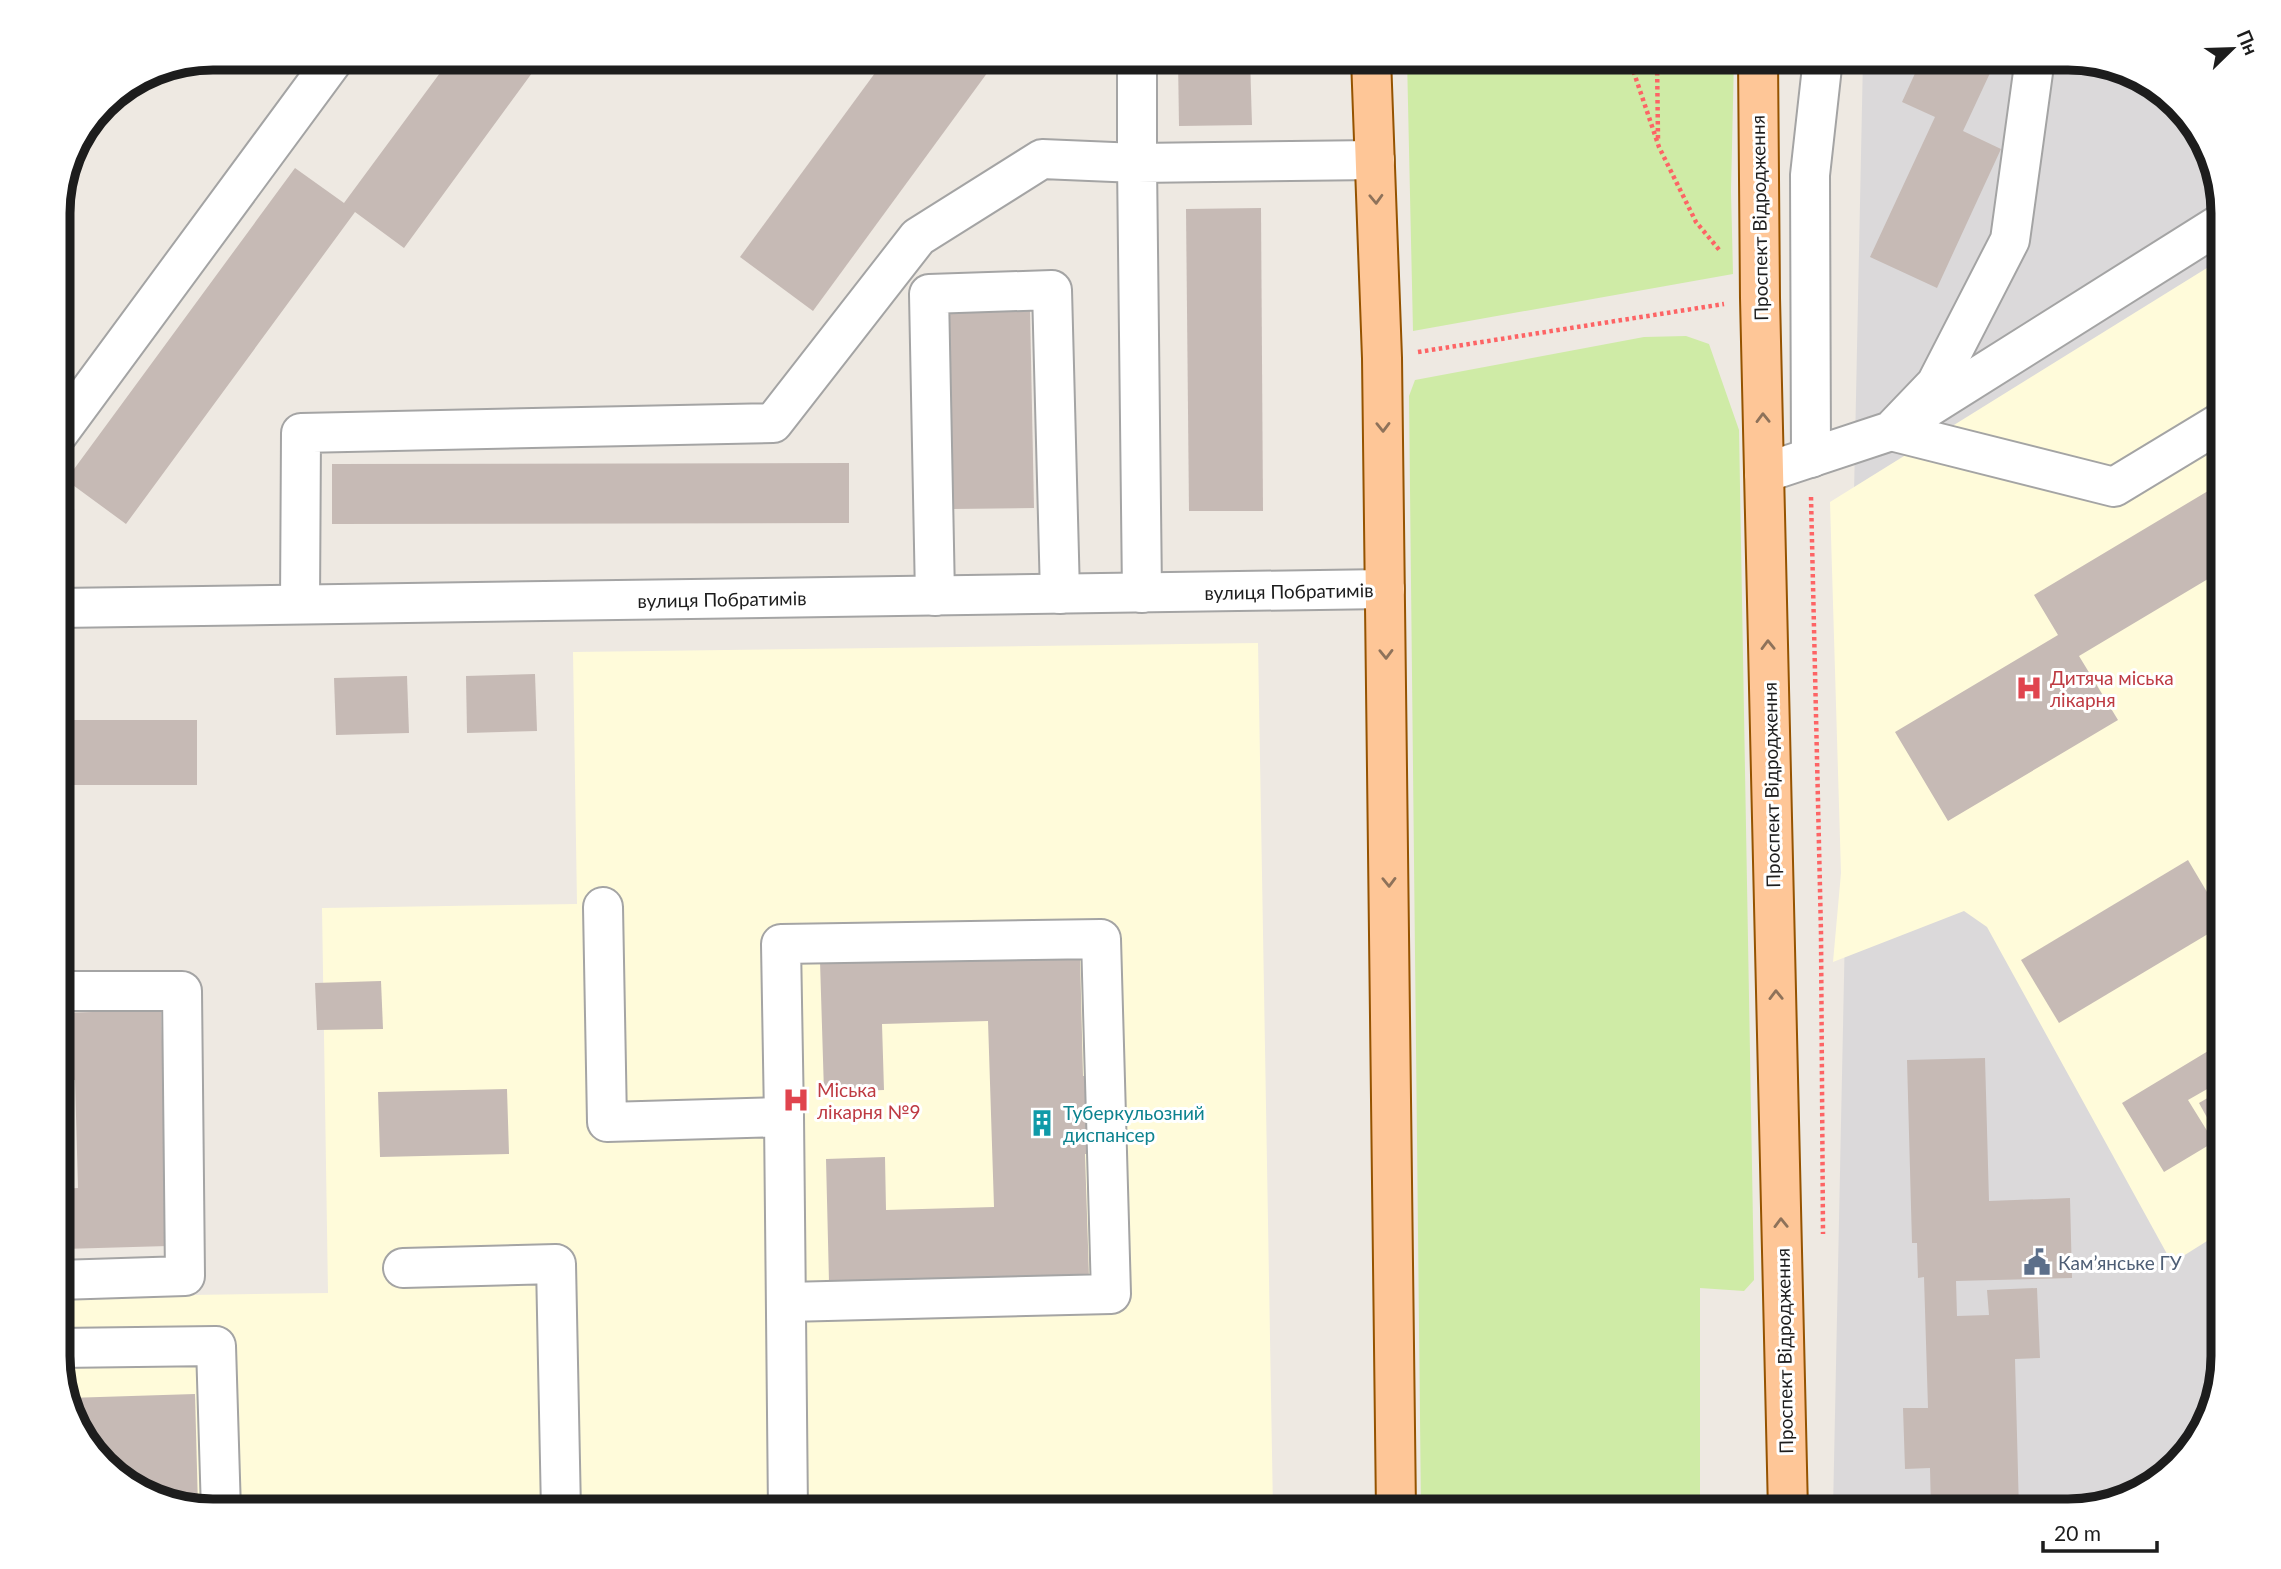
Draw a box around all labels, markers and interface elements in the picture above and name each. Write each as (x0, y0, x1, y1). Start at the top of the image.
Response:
north arrow (2197, 14, 2267, 84)
text: Пн (2233, 26, 2264, 58)
street label: Проспект Відродження (1746, 115, 1772, 321)
one-way arrow (1369, 194, 1384, 205)
one-way arrow (1755, 412, 1770, 423)
one-way arrow (1375, 422, 1391, 433)
street label: вулиця Побратимів (1204, 578, 1374, 604)
street label: вулиця Побратимів (637, 586, 807, 612)
one-way arrow (1760, 639, 1776, 650)
one-way arrow (1378, 650, 1394, 660)
place label: Дитяча міська лікарня (2050, 666, 2174, 711)
hospital icon: Дитяча міська лікарня (2014, 673, 2044, 703)
street label: Проспект Відродження (1758, 682, 1784, 888)
one-way arrow (1381, 876, 1396, 887)
one-way arrow (1768, 989, 1784, 1000)
place label: Міська лікарня №9 (817, 1078, 921, 1123)
hospital icon: Міська лікарня №9 (781, 1085, 811, 1115)
place label: Туберкульозний диспансер (1063, 1101, 1205, 1146)
building icon: Туберкульозний диспансер (1027, 1108, 1057, 1138)
one-way arrow (1773, 1217, 1789, 1227)
public building icon: Кам’янське ГУ (2022, 1247, 2052, 1277)
street label: Проспект Відродження (1771, 1248, 1797, 1454)
place label: Кам’янське ГУ (2058, 1251, 2182, 1274)
scale bar (2043, 1510, 2157, 1554)
text: 20 m (2054, 1520, 2101, 1545)

